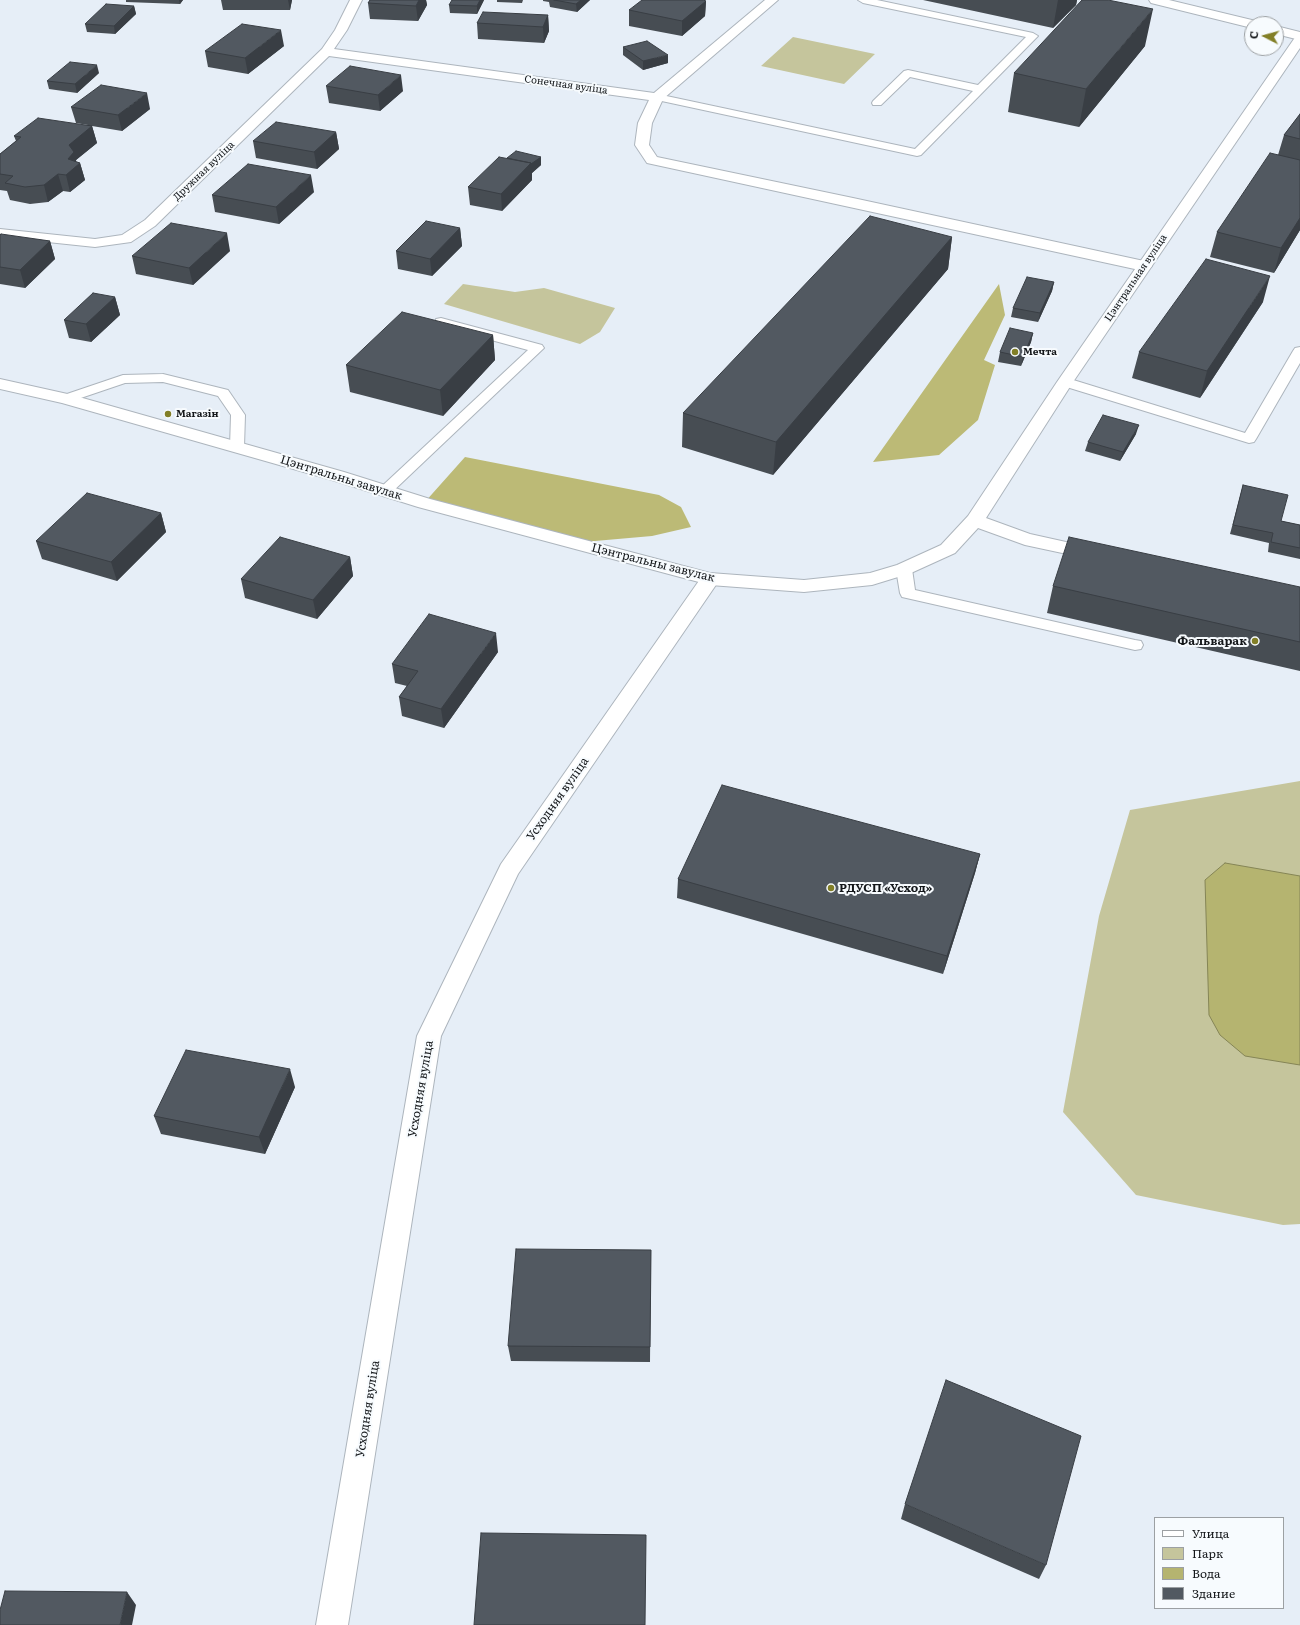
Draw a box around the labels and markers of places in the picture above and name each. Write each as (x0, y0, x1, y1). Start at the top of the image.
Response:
place label: Мечта (1023, 346, 1057, 358)
marker: Мечта (1010, 347, 1020, 357)
place label: Магазін (176, 408, 219, 420)
marker: Магазін (163, 409, 173, 419)
place label: Фальварак (1178, 634, 1247, 648)
marker: Фальварак (1250, 636, 1260, 646)
place label: РДУСП «Усход» (839, 881, 932, 895)
marker: РДУСП «Усход» (826, 883, 836, 893)

